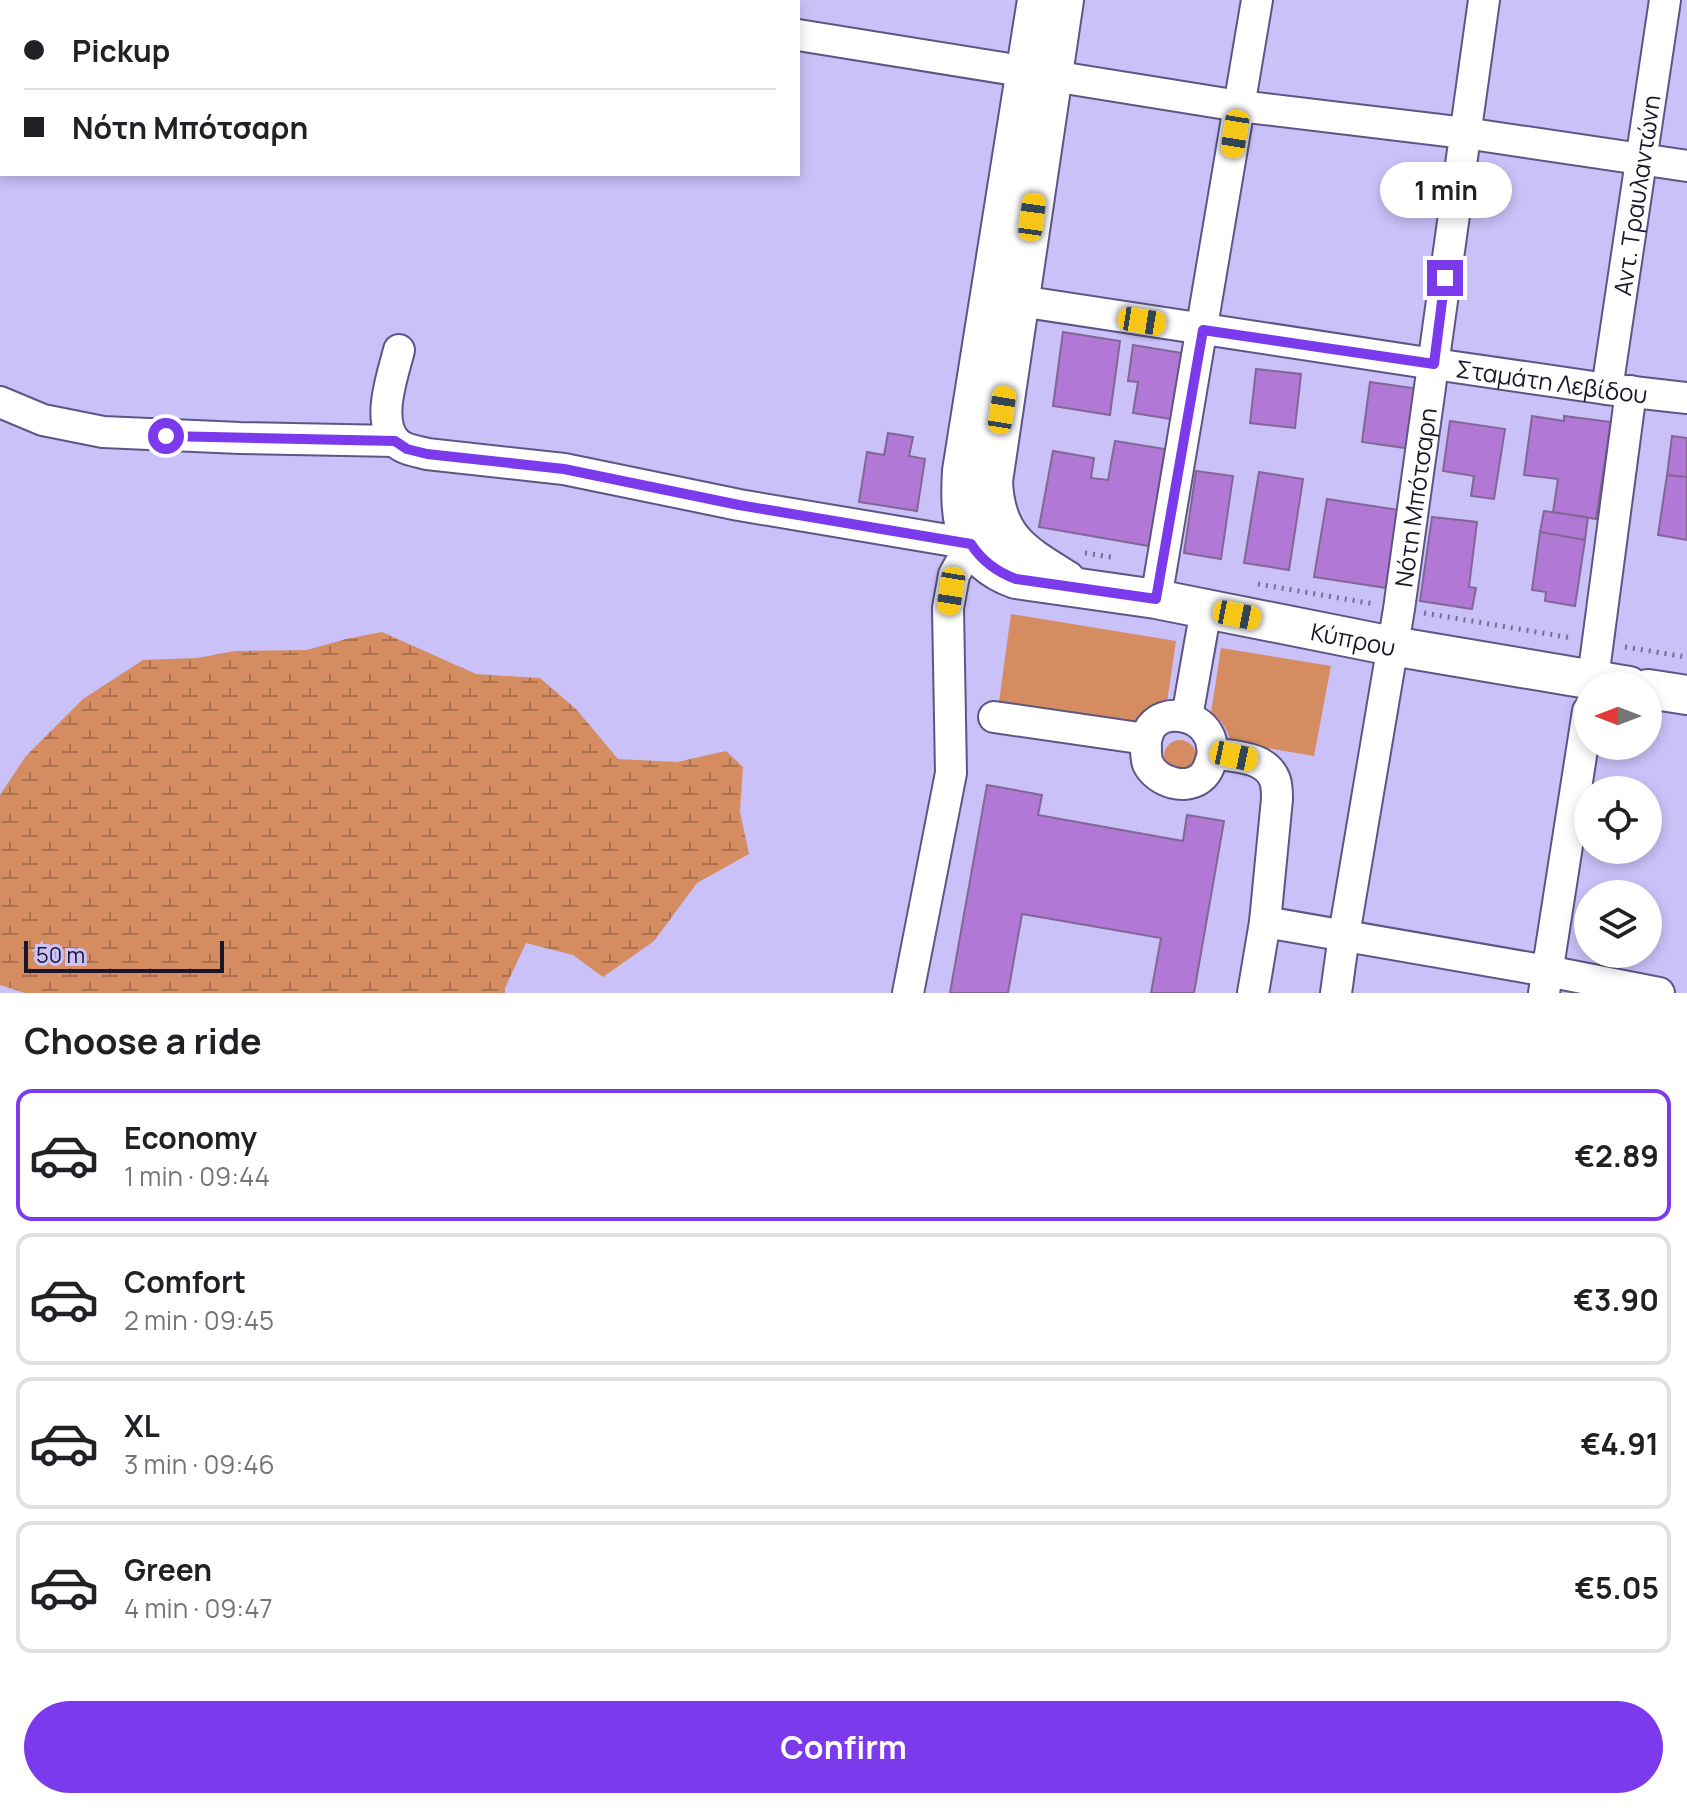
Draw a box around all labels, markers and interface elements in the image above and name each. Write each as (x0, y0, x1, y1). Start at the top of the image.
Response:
text: Pickup (72, 30, 170, 71)
street label: Αντ. Τραυλαντώνη (1605, 93, 1667, 298)
text: Νότη Μπότσαρη (72, 107, 308, 148)
car (1219, 108, 1251, 160)
callout: 1 min (1379, 162, 1511, 218)
text: 1 min (1414, 172, 1478, 208)
car (1017, 192, 1047, 242)
route end (1427, 260, 1463, 296)
car (1116, 305, 1168, 337)
street label: Σταμάτη Λεβίδου (1454, 351, 1649, 410)
car (986, 384, 1018, 436)
street label: Νότη Μπότσαρη (1386, 405, 1443, 589)
route start (148, 418, 184, 454)
car (935, 565, 967, 617)
car (1211, 599, 1263, 631)
street label: Κύπρου (1308, 614, 1399, 663)
north arrow (1574, 672, 1662, 760)
map controls (1574, 672, 1662, 968)
car (1208, 739, 1260, 773)
button: locate (1574, 776, 1662, 864)
button: layers (1574, 880, 1662, 968)
scale bar (24, 937, 224, 973)
text: 50 m (36, 940, 85, 970)
text: Choose a ride (24, 1016, 262, 1065)
text: Economy (124, 1117, 257, 1158)
icon: car (28, 1119, 100, 1191)
text: €2.89 (1575, 1135, 1659, 1176)
text: 1 min · 09:44 (124, 1158, 270, 1194)
text: Comfort (124, 1261, 246, 1302)
icon: car (28, 1263, 100, 1335)
text: €3.90 (1574, 1279, 1659, 1320)
text: 2 min · 09:45 (124, 1302, 274, 1338)
text: XL (124, 1405, 160, 1446)
icon: car (28, 1407, 100, 1479)
text: €4.91 (1581, 1423, 1659, 1464)
text: 3 min · 09:46 (124, 1446, 275, 1482)
text: Green (124, 1549, 212, 1590)
icon: car (28, 1551, 100, 1623)
text: €5.05 (1575, 1567, 1659, 1608)
text: 4 min · 09:47 (124, 1590, 273, 1626)
button: Confirm (24, 1701, 1663, 1793)

